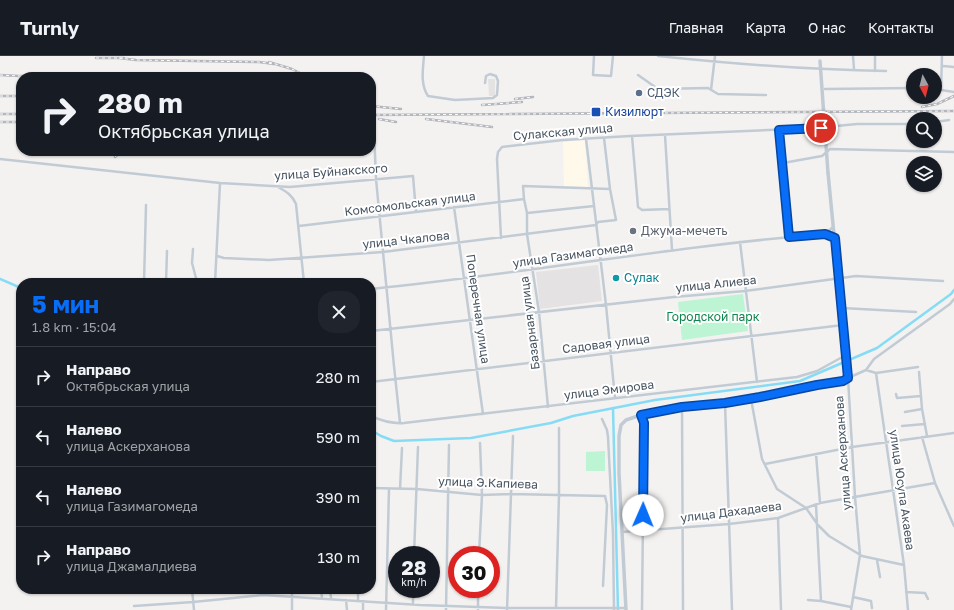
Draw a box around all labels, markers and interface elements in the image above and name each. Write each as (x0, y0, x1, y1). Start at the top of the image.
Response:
text: Turnly (20, 16, 79, 39)
text: Главная (669, 19, 723, 36)
text: Карта (745, 19, 786, 36)
text: О нас (808, 19, 846, 36)
text: Контакты (868, 19, 934, 36)
north arrow (906, 68, 942, 104)
map controls (906, 68, 942, 192)
place label: СДЭК (647, 85, 681, 100)
text: 280 m (98, 86, 183, 119)
icon: right (32, 88, 84, 140)
marker: СДЭК (634, 88, 644, 98)
place label: Кизилюрт (605, 104, 664, 119)
marker: Кизилюрт (590, 106, 602, 118)
pin (804, 111, 838, 145)
button: search (906, 112, 942, 148)
icon: arrive (810, 117, 832, 139)
text: Октябрьская улица (98, 120, 270, 142)
street label: Сулакская улица (512, 120, 614, 143)
button: layers (906, 156, 942, 192)
street label: улица Буйнакского (274, 160, 388, 183)
street label: Комсомольская улица (344, 188, 476, 219)
place label: Джума-мечеть (641, 223, 728, 238)
marker: Джума-мечеть (628, 226, 638, 236)
street label: улица Чкалова (362, 227, 450, 252)
street label: улица Газимагомеда (512, 239, 634, 270)
street label: Поперечная улица (463, 253, 494, 365)
place label: Сулак (624, 270, 659, 285)
street label: улица Алиева (675, 272, 757, 295)
marker: Сулак (611, 273, 621, 283)
street label: Базарная улица (516, 275, 543, 371)
text: 5 мин (32, 289, 99, 318)
button: close (318, 291, 360, 333)
park label: Городской парк (666, 309, 760, 324)
text: 1.8 km · 15:04 (32, 319, 116, 335)
street label: Садовая улица (561, 331, 651, 356)
text: Направо (66, 360, 131, 378)
icon: right (32, 366, 54, 388)
text: 280 m (316, 368, 360, 386)
street label: улица Эмирова (563, 377, 655, 402)
text: Октябрьская улица (66, 378, 190, 394)
street label: улица Аскерханова (831, 395, 854, 511)
text: Налево (66, 420, 122, 438)
icon: left (32, 426, 54, 448)
text: 590 m (316, 428, 360, 446)
street label: улица Юсупа Акаева (887, 429, 918, 551)
text: улица Аскерханова (66, 438, 190, 454)
street label: улица Э.Капиева (438, 473, 538, 492)
text: Налево (66, 480, 122, 498)
icon: left (32, 486, 54, 508)
text: 390 m (316, 488, 360, 506)
position arrow (622, 494, 664, 536)
text: улица Газимагомеда (66, 498, 198, 514)
street label: улица Дахадаева (680, 498, 782, 525)
text: Направо (66, 540, 131, 558)
icon: right (32, 546, 54, 568)
speed limit sign: 30 (448, 546, 500, 598)
text: 130 m (318, 548, 360, 566)
text: 28 (401, 555, 426, 579)
text: улица Джамалдиева (66, 558, 197, 574)
text: km/h (401, 576, 427, 588)

